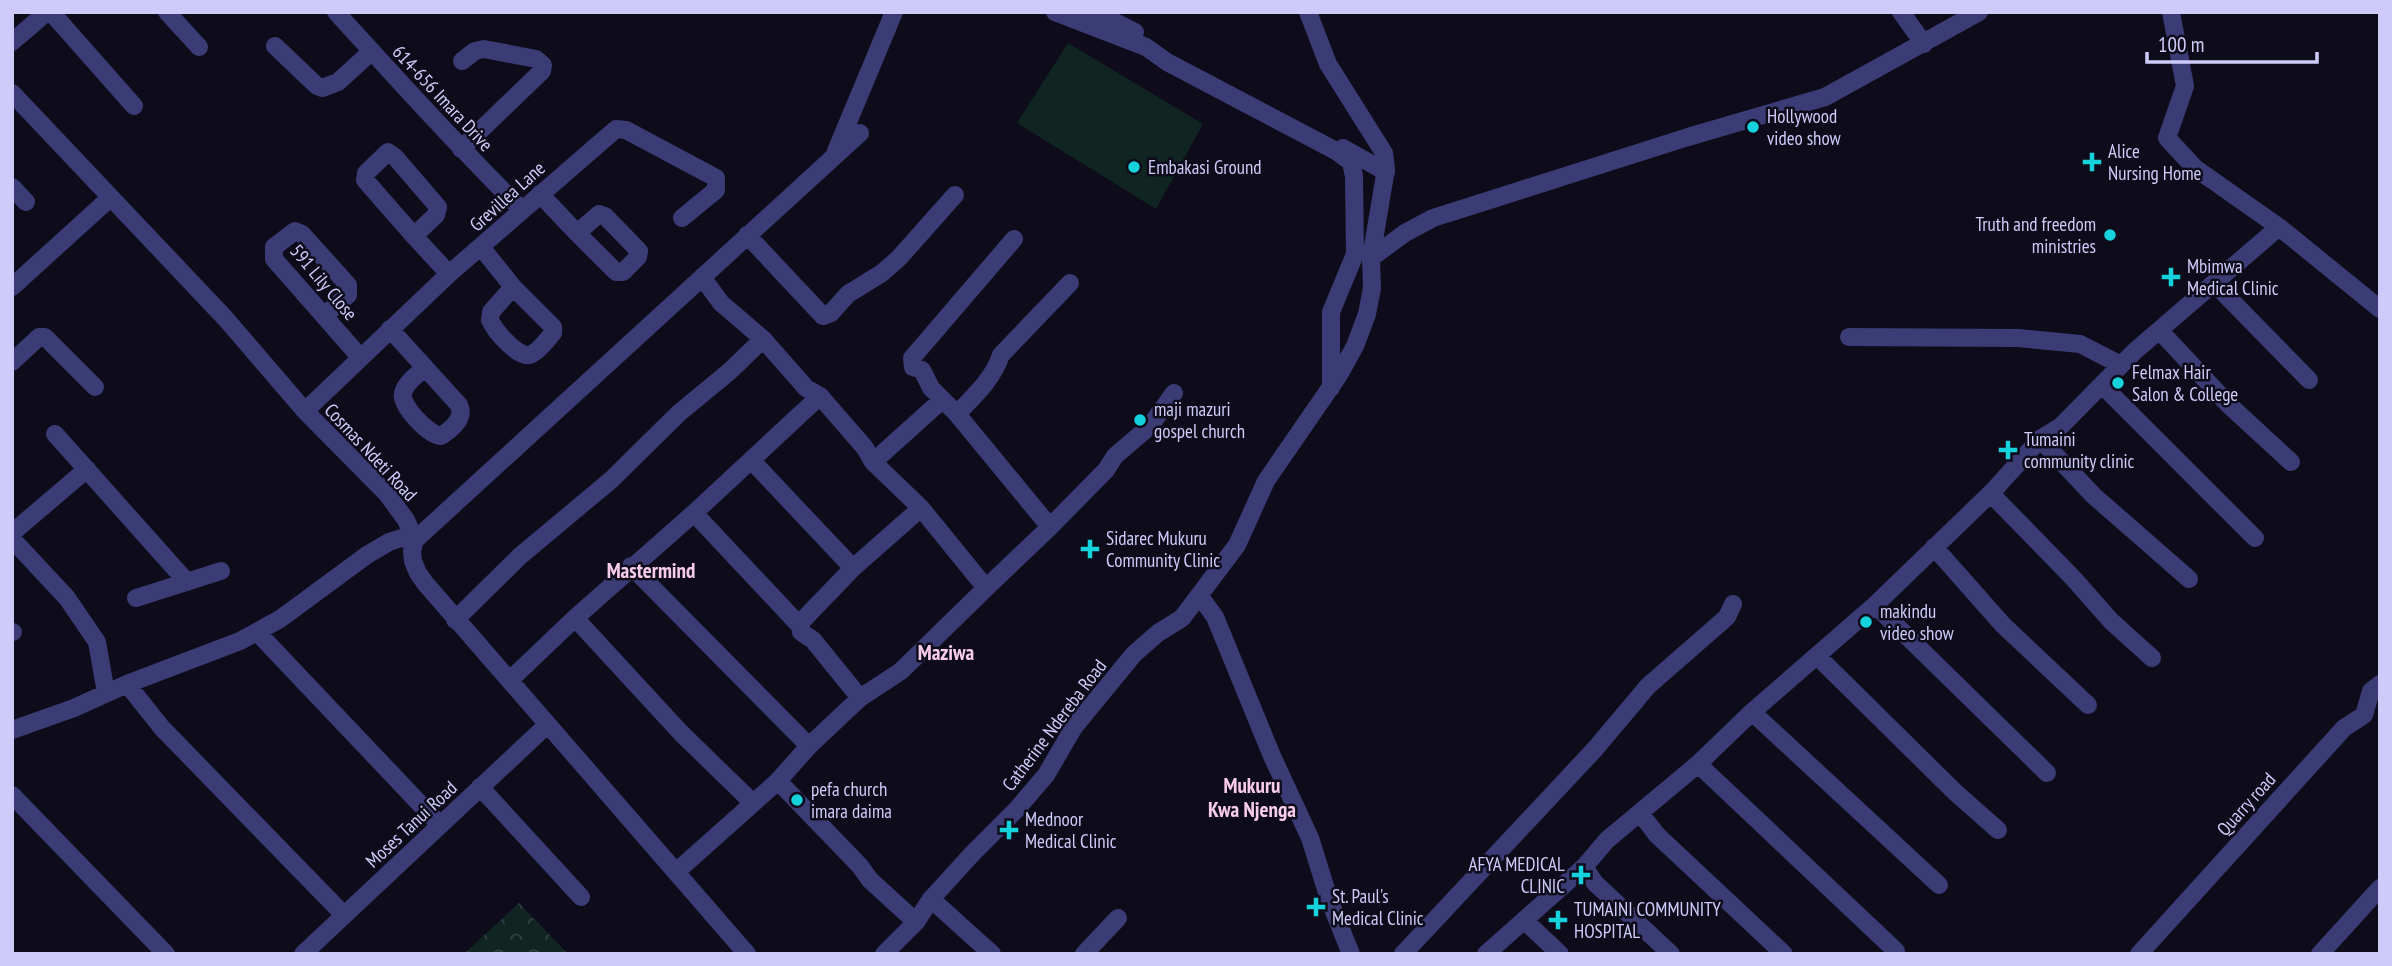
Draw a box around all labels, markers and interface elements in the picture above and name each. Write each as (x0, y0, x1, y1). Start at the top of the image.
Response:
scale bar (2147, 21, 2317, 65)
text: 100 m (2158, 31, 2204, 58)
street label: 614-656 Imara Drive (388, 40, 498, 156)
place label: Hollywood video show (1767, 104, 1841, 150)
marker: Hollywood video show (1745, 119, 1761, 135)
place label: Alice Nursing Home (2108, 139, 2202, 185)
marker: Alice Nursing Home (2082, 152, 2102, 172)
place label: Embakasi Ground (1148, 155, 1262, 179)
street label: Grevillea Lane (464, 156, 550, 236)
marker: Embakasi Ground (1126, 159, 1142, 175)
place label: Truth and freedom ministries (1975, 212, 2096, 258)
marker: Truth and freedom ministries (2102, 227, 2118, 243)
street label: 591 Lily Close (285, 239, 363, 325)
place label: Mbimwa Medical Clinic (2187, 254, 2279, 300)
marker: Mbimwa Medical Clinic (2161, 267, 2181, 287)
place label: Felmax Hair Salon & College (2132, 360, 2238, 406)
marker: Felmax Hair Salon & College (2110, 375, 2126, 391)
place label: maji mazuri gospel church (1154, 397, 1245, 443)
street label: Cosmas Ndeti Road (319, 398, 423, 506)
marker: maji mazuri gospel church (1132, 412, 1148, 428)
place label: Tumaini community clinic (2024, 427, 2135, 473)
marker: Tumaini community clinic (1998, 440, 2018, 460)
place label: Sidarec Mukuru Community Clinic (1106, 526, 1220, 572)
marker: Sidarec Mukuru Community Clinic (1080, 539, 1100, 559)
district label: Mastermind (607, 557, 695, 584)
place label: makindu video show (1880, 599, 1954, 645)
marker: makindu video show (1858, 614, 1874, 630)
district label: Maziwa (918, 639, 975, 666)
street label: Catherine Ndereba Road (997, 654, 1111, 796)
street label: Quarry road (2211, 768, 2281, 840)
district label: Mukuru Kwa Njenga (1208, 772, 1296, 823)
street label: Moses Tanui Road (360, 776, 462, 872)
place label: pefa church imara daima (811, 777, 892, 823)
marker: pefa church imara daima (789, 792, 805, 808)
place label: Mednoor Medical Clinic (1025, 807, 1117, 853)
marker: Mednoor Medical Clinic (999, 820, 1019, 840)
place label: AFYA MEDICAL CLINIC (1468, 852, 1565, 898)
marker: AFYA MEDICAL CLINIC (1571, 865, 1591, 885)
place label: St. Paul's Medical Clinic (1332, 884, 1424, 930)
marker: St. Paul's Medical Clinic (1306, 897, 1326, 917)
place label: TUMAINI COMMUNITY HOSPITAL (1574, 897, 1721, 943)
marker: TUMAINI COMMUNITY HOSPITAL (1548, 910, 1568, 930)

